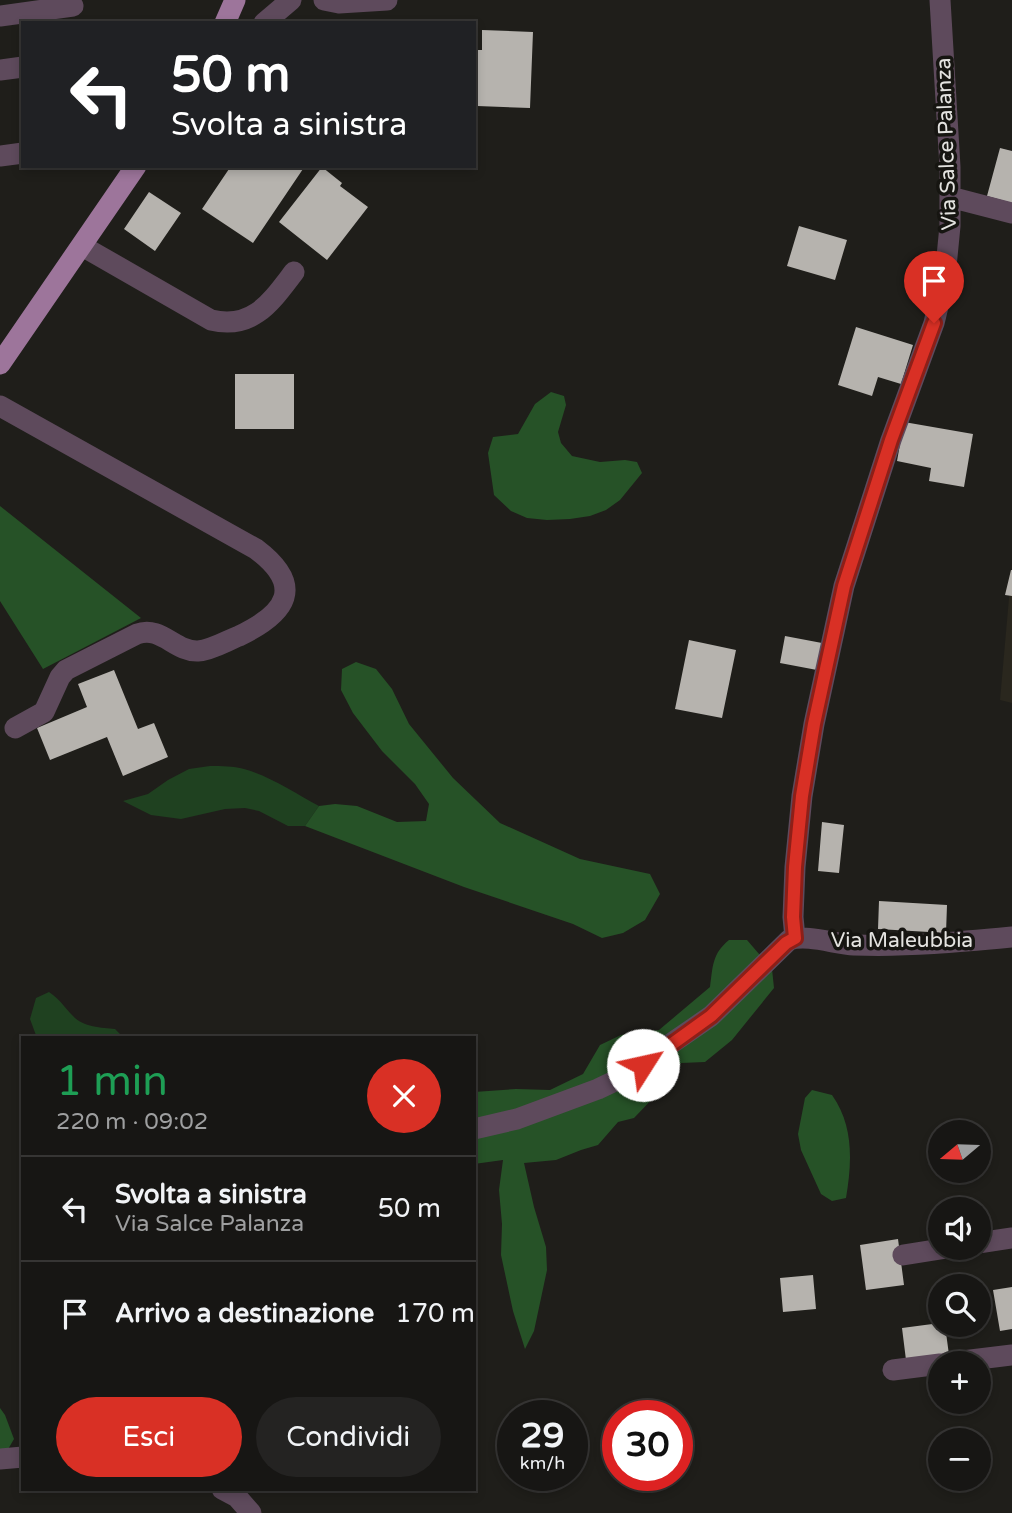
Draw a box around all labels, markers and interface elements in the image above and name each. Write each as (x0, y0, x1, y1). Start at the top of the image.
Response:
text: 50 m (171, 46, 290, 105)
icon: left (56, 49, 147, 140)
street label: Via Salce Palanza (931, 57, 962, 231)
text: Svolta a sinistra (171, 106, 407, 144)
pin (904, 251, 964, 323)
icon: arrive (915, 262, 953, 300)
street label: Via Maleubbia (831, 928, 973, 953)
position arrow (606, 1028, 680, 1102)
text: 1 min (56, 1056, 168, 1107)
button: close (367, 1059, 441, 1133)
text: 220 m · 09:02 (56, 1108, 208, 1136)
north arrow (928, 1120, 990, 1183)
map controls (928, 1120, 991, 1491)
text: Svolta a sinistra (115, 1179, 307, 1210)
icon: left (56, 1190, 94, 1228)
text: 50 m (378, 1193, 441, 1224)
button: sound (928, 1197, 991, 1260)
text: Via Salce Palanza (115, 1210, 304, 1238)
button: search (928, 1274, 991, 1337)
icon: arrive (56, 1295, 94, 1333)
text: Arrivo a destinazione (115, 1298, 374, 1329)
text: 170 m (395, 1298, 475, 1329)
button: + (928, 1351, 991, 1414)
button: Esci (56, 1397, 242, 1477)
button: Condividi (256, 1397, 441, 1477)
speed limit sign: 30 (602, 1400, 693, 1491)
text: 29 (521, 1415, 564, 1457)
button: − (928, 1428, 991, 1491)
text: km/h (520, 1452, 565, 1474)

